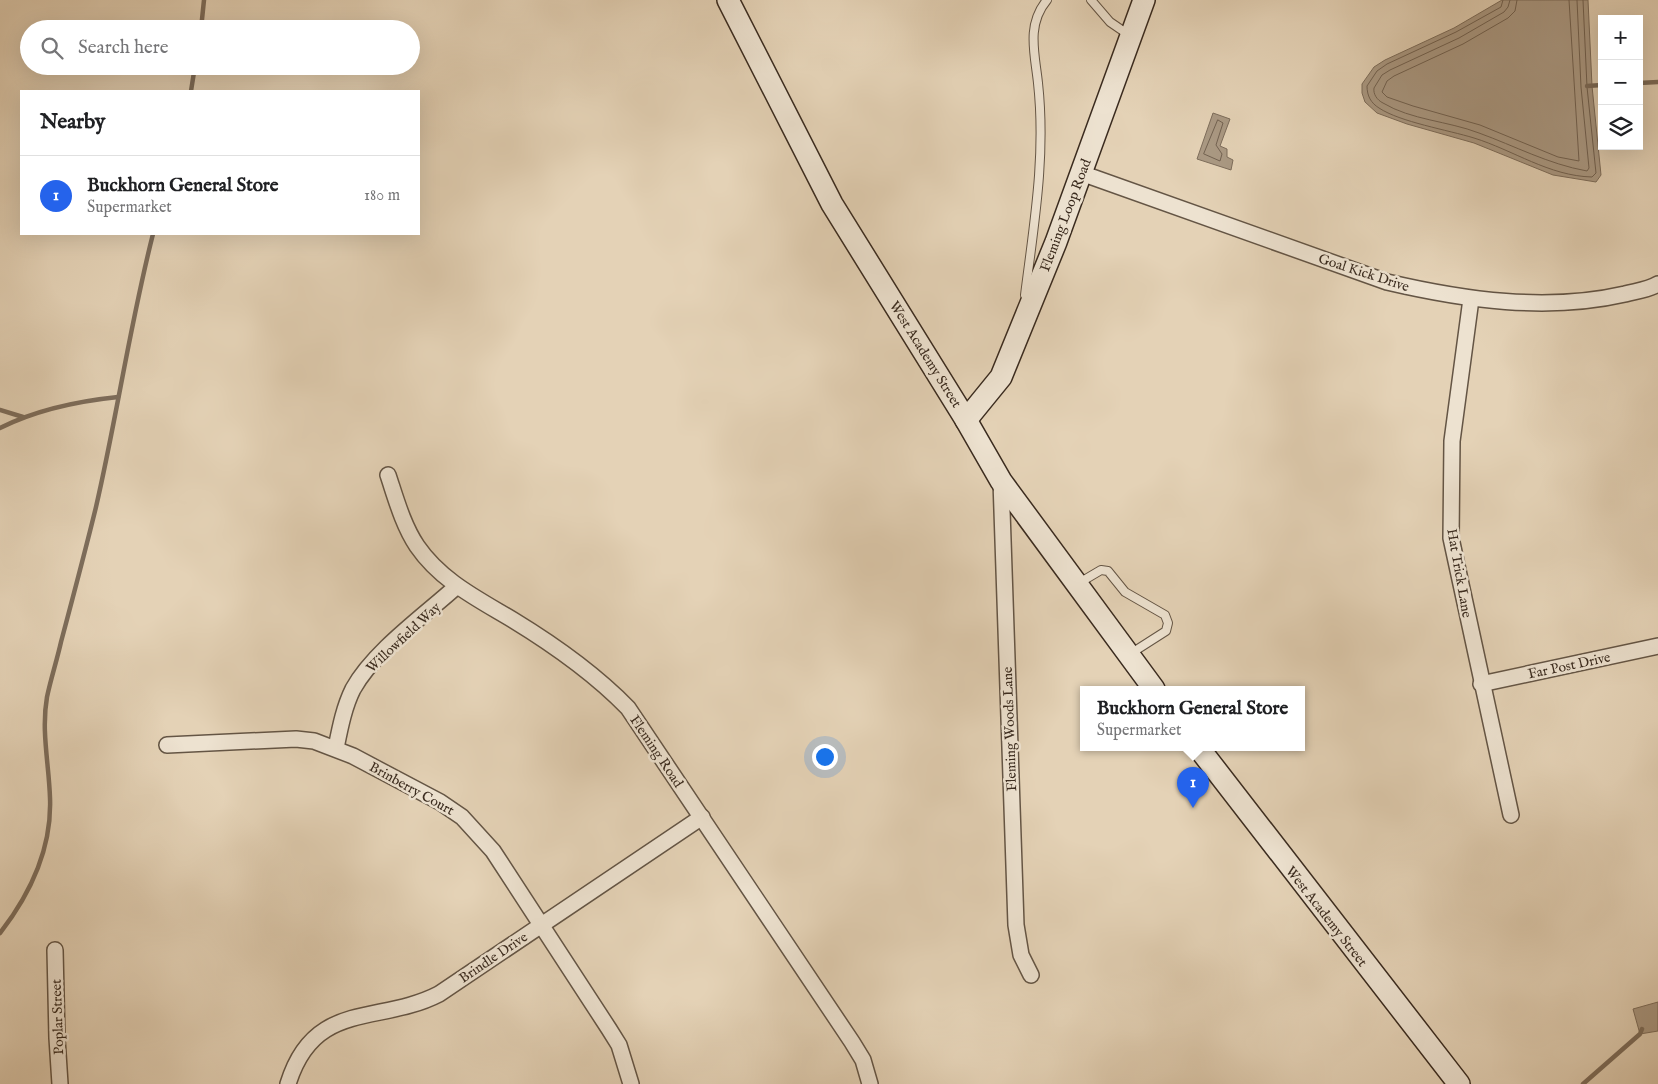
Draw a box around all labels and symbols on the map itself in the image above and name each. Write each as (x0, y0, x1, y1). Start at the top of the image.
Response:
street label: Fleming Loop Road (1036, 156, 1096, 274)
street label: Goal Kick Drive (1316, 250, 1412, 296)
street label: West Academy Street (885, 298, 965, 411)
street label: Hat Trick Lane (1442, 527, 1476, 620)
street label: Willowfield Way (363, 599, 445, 677)
street label: Far Post Drive (1526, 648, 1613, 683)
street label: Fleming Woods Lane (999, 666, 1021, 792)
street label: Fleming Road (625, 712, 687, 792)
your location (812, 744, 838, 770)
street label: Brinberry Court (366, 758, 457, 820)
pin: 1 (1177, 767, 1209, 808)
street label: West Academy Street (1281, 863, 1371, 971)
street label: Brindle Drive (456, 928, 532, 987)
street label: Poplar Street (48, 979, 68, 1055)

